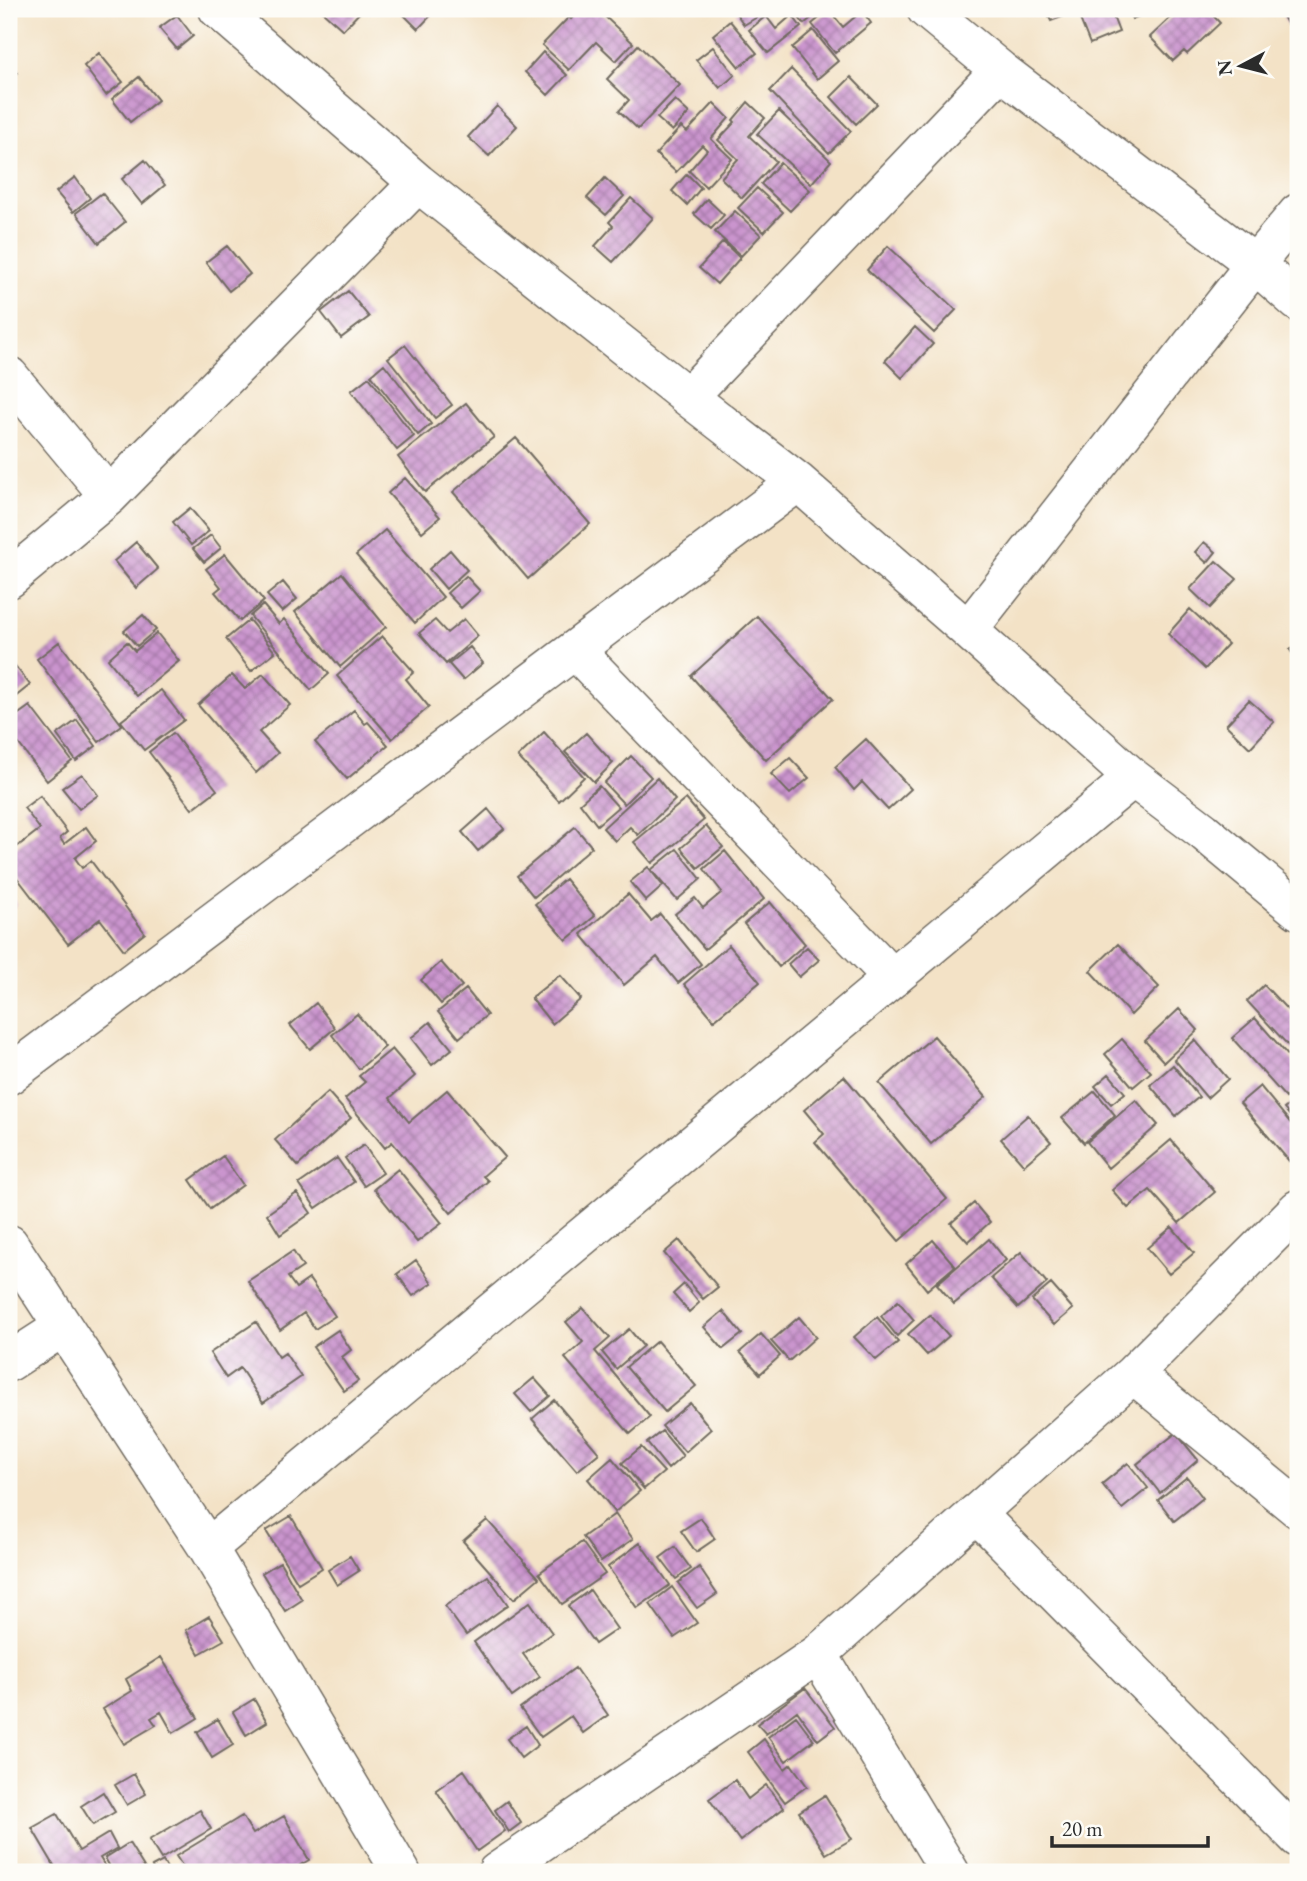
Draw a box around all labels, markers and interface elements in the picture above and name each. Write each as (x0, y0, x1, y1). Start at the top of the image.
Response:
north arrow (1206, 32, 1276, 102)
text: N (1211, 58, 1238, 77)
scale bar (1052, 1804, 1207, 1848)
text: 20 m (1062, 1815, 1103, 1842)

